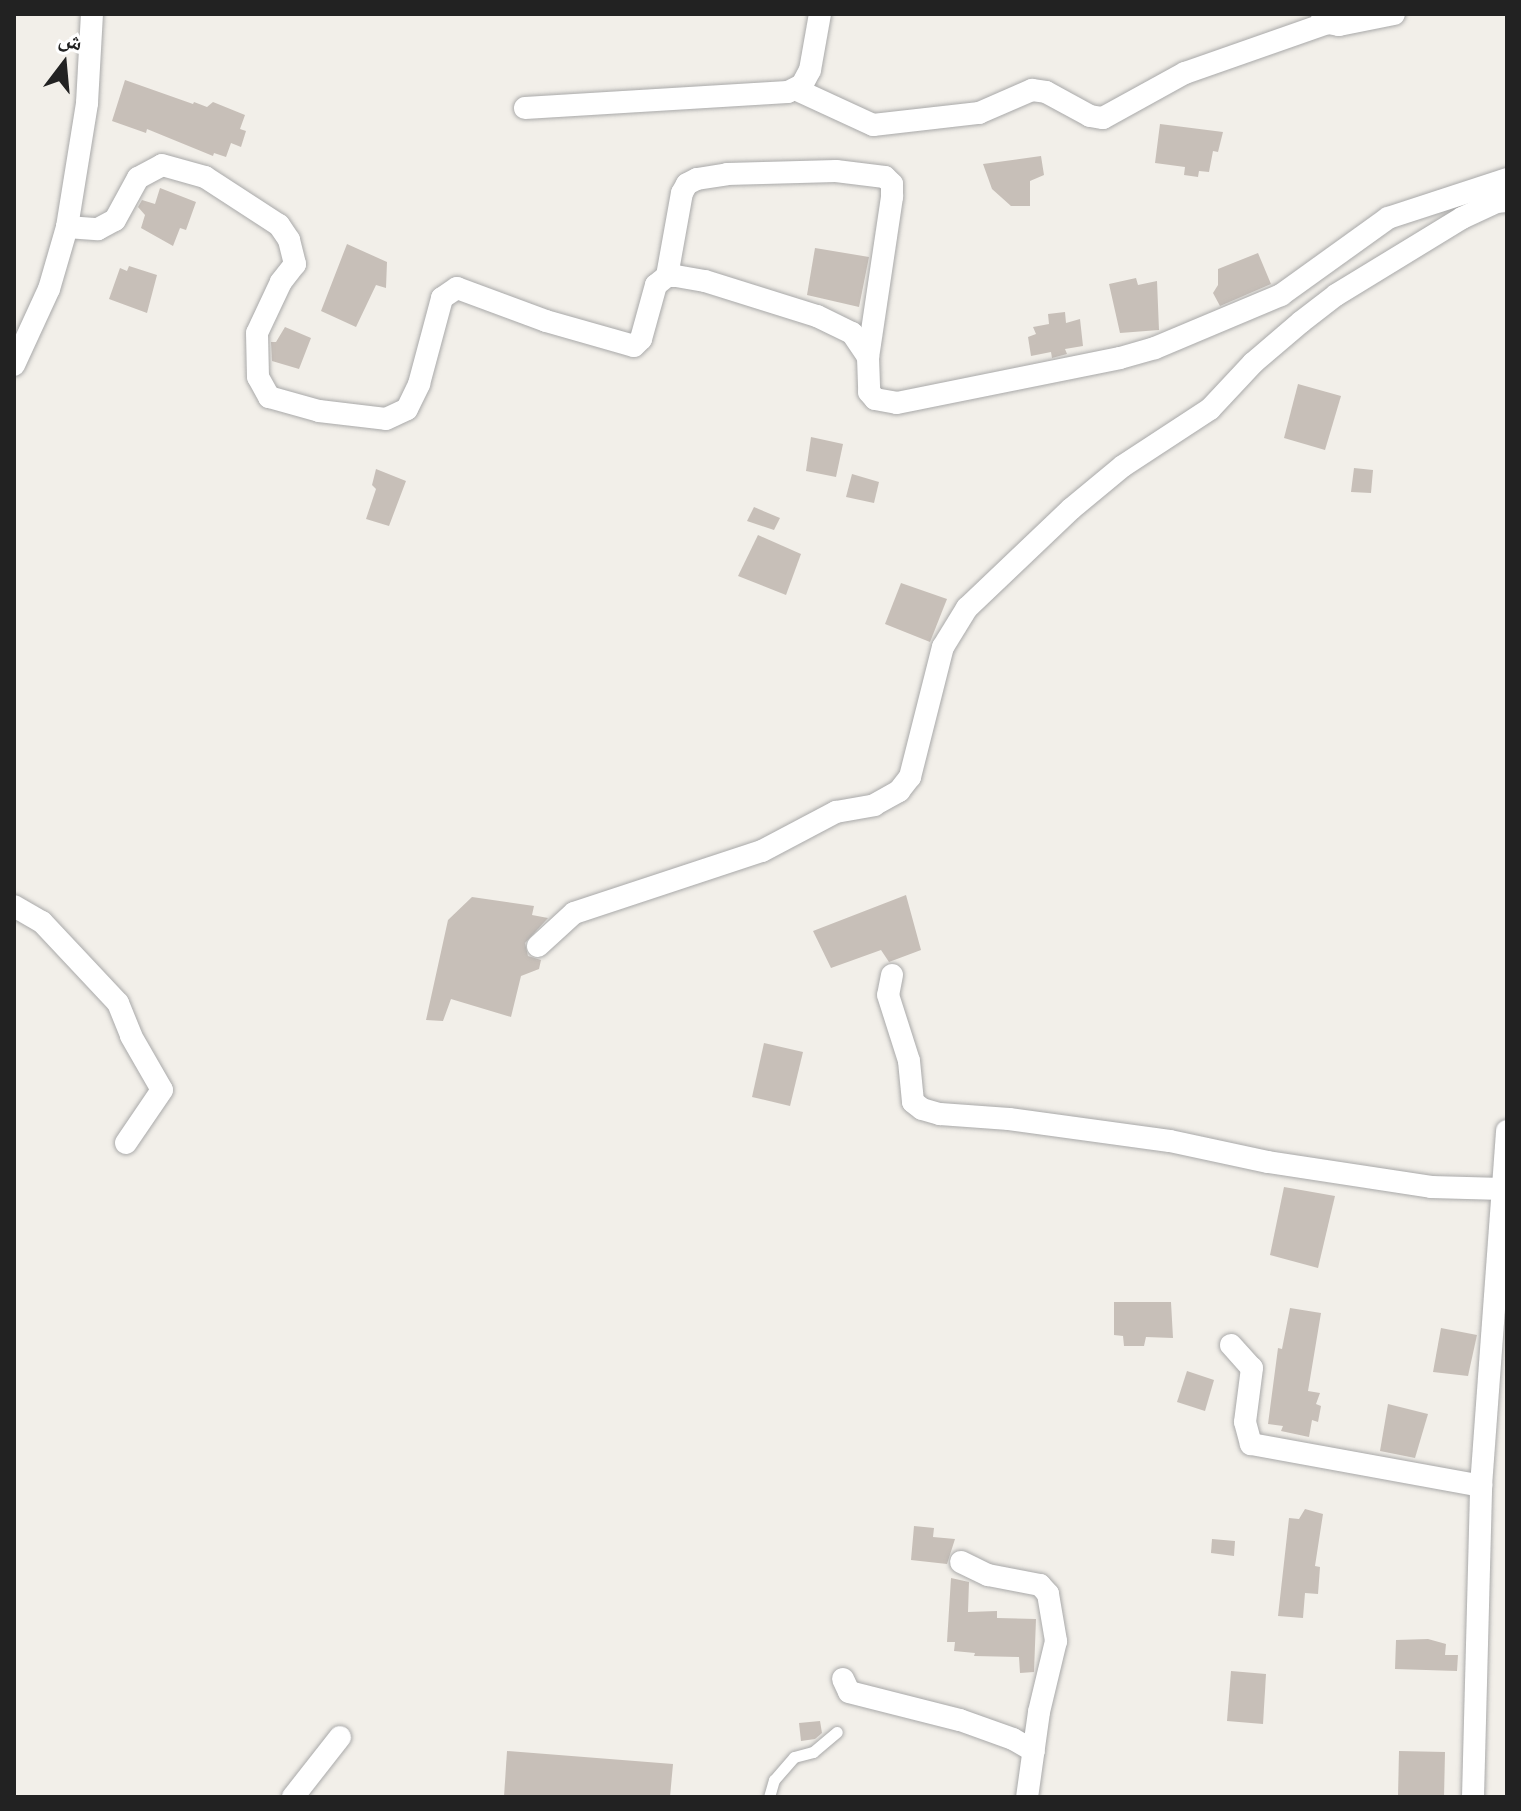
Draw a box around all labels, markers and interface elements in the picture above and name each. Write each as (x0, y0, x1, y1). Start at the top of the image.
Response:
text: ش (56, 23, 86, 58)
north arrow (24, 24, 104, 104)

